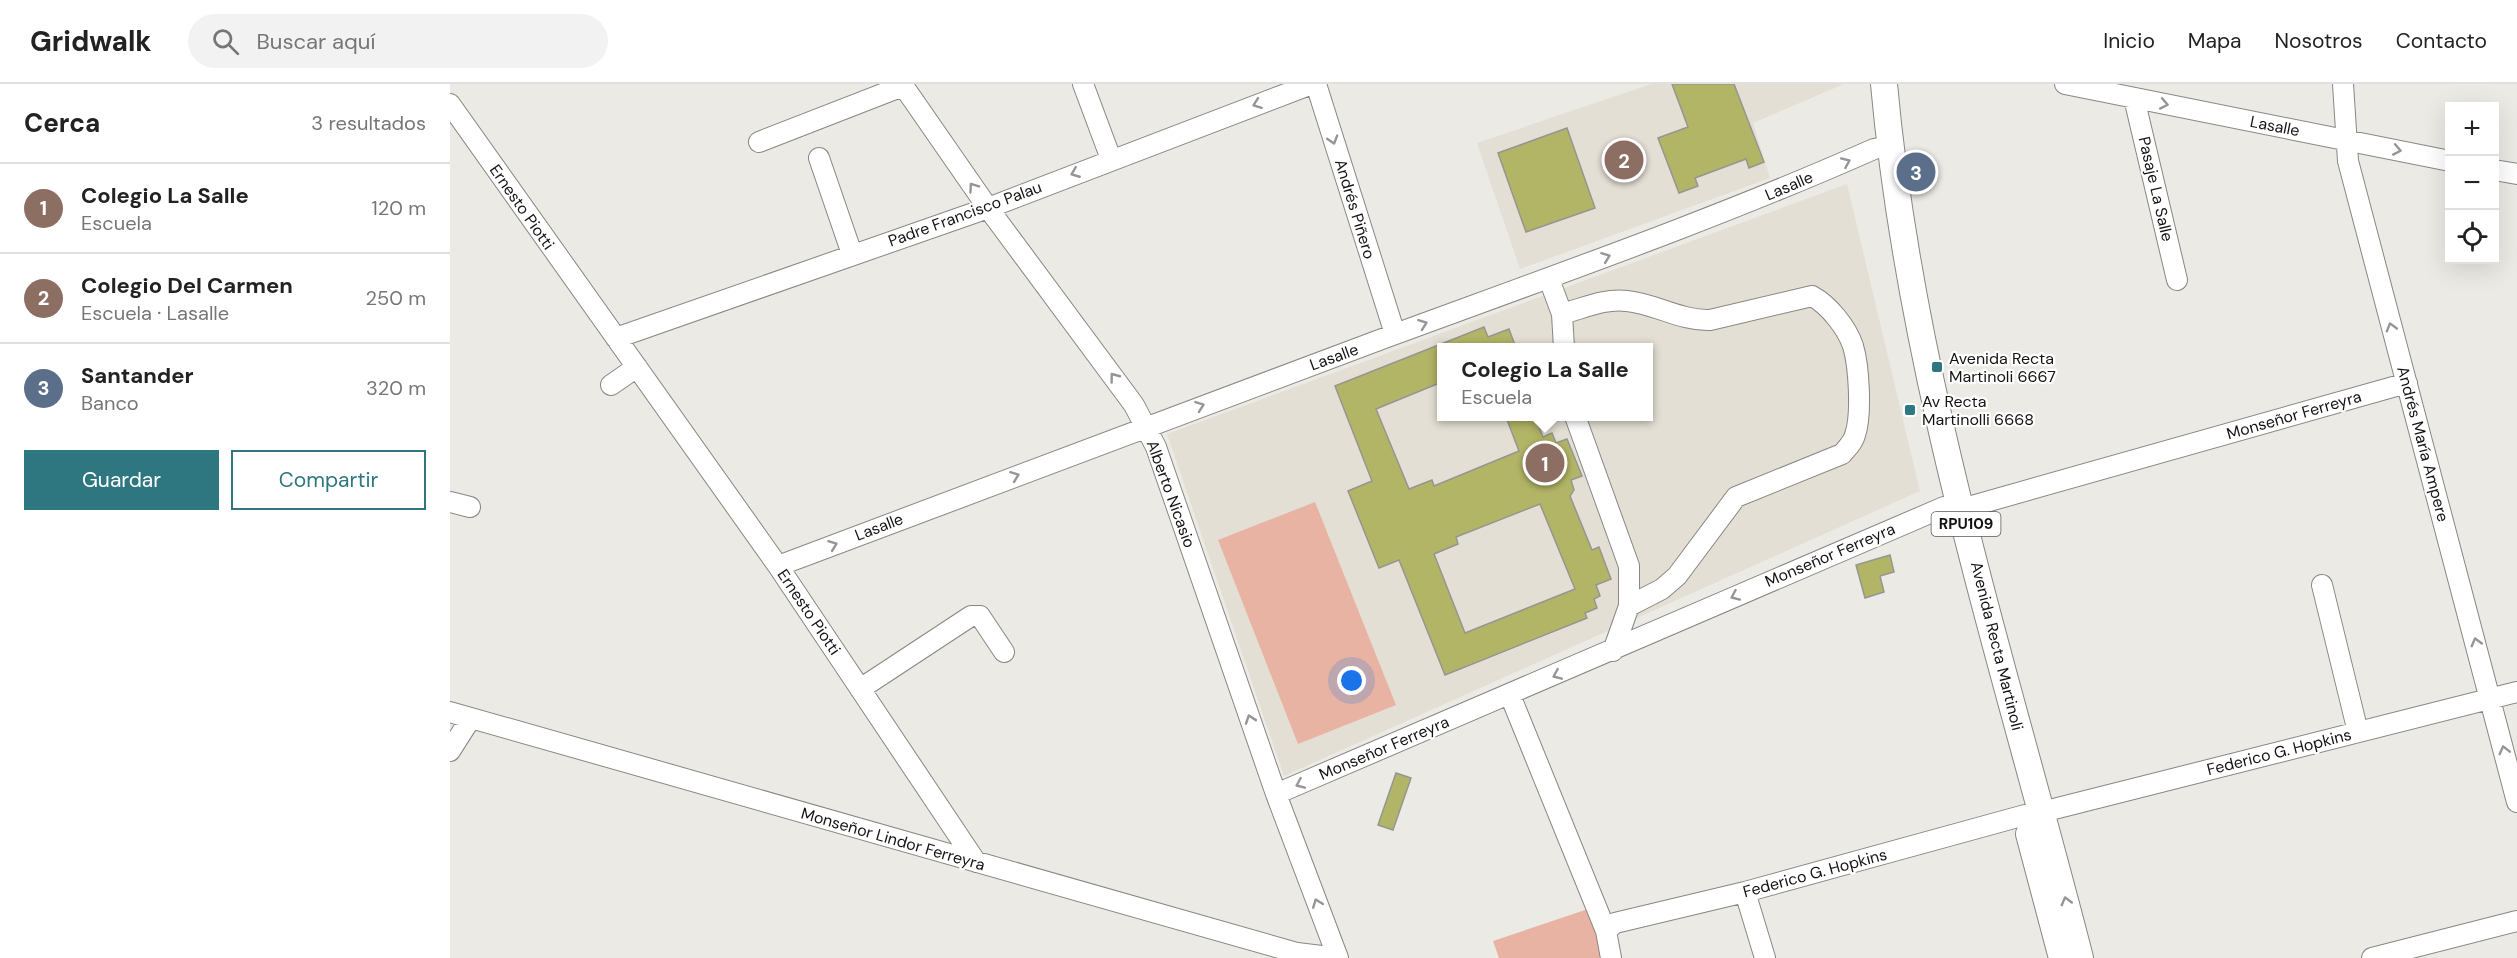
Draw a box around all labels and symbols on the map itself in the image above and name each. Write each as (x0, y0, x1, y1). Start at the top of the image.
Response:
one-way arrow (1252, 97, 1263, 110)
one-way arrow (2159, 97, 2169, 110)
street label: Lasalle (2248, 111, 2302, 141)
one-way arrow (1326, 134, 1339, 145)
street label: Pasaje La Salle (2134, 134, 2178, 244)
pin: 2 (1604, 138, 1644, 182)
one-way arrow (2392, 143, 2402, 156)
pin: 3 (1896, 150, 1936, 194)
street label: Andrés Piñero (1330, 157, 1380, 261)
one-way arrow (1839, 157, 1850, 169)
street label: Ernesto Piotti (485, 160, 559, 254)
one-way arrow (1070, 166, 1081, 178)
street label: Lasalle (1762, 167, 1816, 205)
street label: Padre Francisco Palau (885, 176, 1045, 252)
one-way arrow (969, 182, 980, 193)
one-way arrow (1600, 252, 1611, 264)
one-way arrow (1417, 319, 1428, 332)
one-way arrow (2386, 322, 2398, 333)
street label: Lasalle (1307, 339, 1361, 375)
place label: Avenida Recta Martinoli 6667 (1949, 348, 2056, 387)
marker: Avenida Recta Martinoli 6667 (1930, 360, 1944, 374)
street label: Andrés María Ampere (2392, 364, 2454, 524)
one-way arrow (1110, 373, 1121, 384)
street label: Monseñor Ferreyra (2224, 386, 2364, 444)
place label: Av Recta Martinolli 6668 (1922, 391, 2034, 430)
one-way arrow (1194, 401, 1205, 413)
marker: Av Recta Martinolli 6668 (1903, 403, 1917, 417)
street label: Alberto Nicasio (1142, 437, 1200, 551)
pin: 1 (1526, 440, 1564, 485)
one-way arrow (1009, 470, 1020, 483)
street label: Lasalle (852, 508, 906, 546)
road number: RPU109 (1932, 512, 2000, 536)
street label: Monseñor Ferreyra (1762, 518, 1898, 592)
one-way arrow (827, 540, 838, 552)
street label: Avenida Recta Martinoli (1966, 559, 2028, 733)
street label: Ernesto Piotti (773, 565, 845, 659)
one-way arrow (1731, 589, 1742, 601)
one-way arrow (2470, 638, 2483, 648)
your location (1337, 666, 1366, 695)
one-way arrow (1552, 668, 1563, 680)
street label: Monseñor Ferreyra (1316, 711, 1452, 785)
one-way arrow (1244, 714, 1257, 725)
street label: Federico G. Hopkins (2205, 724, 2353, 780)
one-way arrow (2498, 746, 2511, 756)
one-way arrow (1296, 777, 1307, 789)
street label: Monseñor Lindor Ferreyra (799, 803, 987, 875)
street label: Federico G. Hopkins (1741, 844, 1889, 902)
one-way arrow (2060, 897, 2073, 907)
one-way arrow (1312, 898, 1324, 909)

